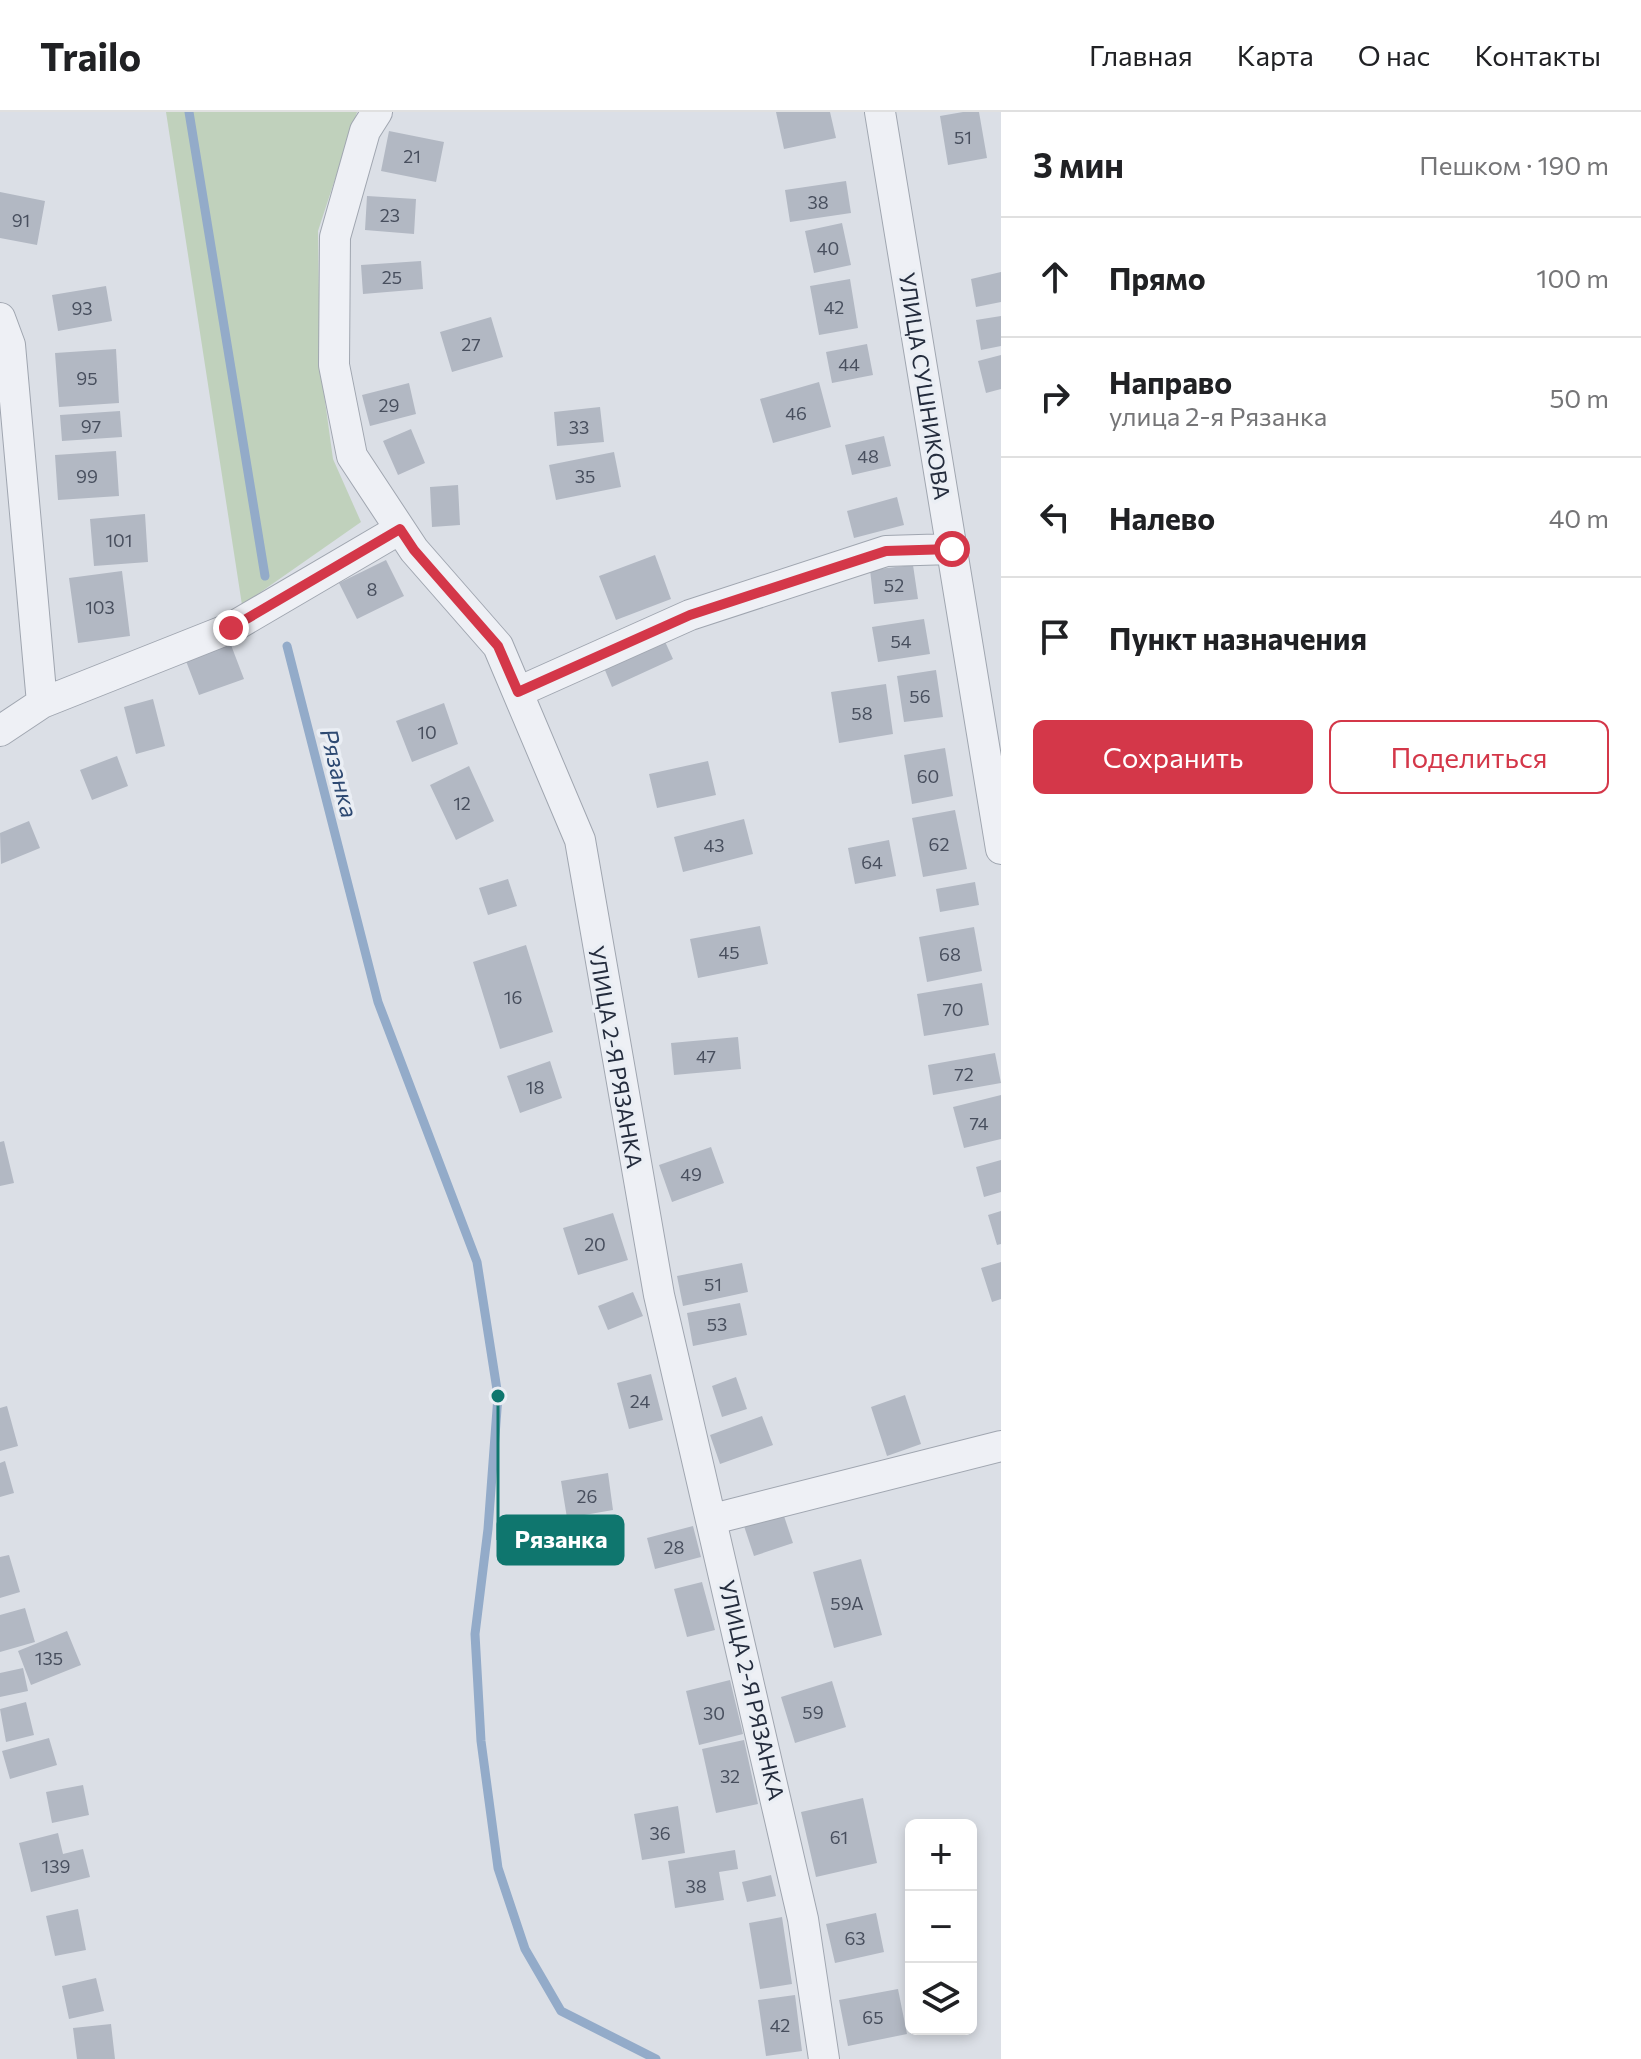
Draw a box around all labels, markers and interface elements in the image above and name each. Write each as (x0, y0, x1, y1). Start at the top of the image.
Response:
text: Trailo (40, 32, 141, 79)
text: Главная (1089, 38, 1193, 72)
text: Карта (1237, 38, 1314, 72)
text: О нас (1358, 38, 1430, 72)
text: Контакты (1474, 38, 1601, 72)
house number: 51 (954, 126, 972, 148)
text: 3 мин (1033, 143, 1124, 185)
house number: 21 (403, 145, 421, 167)
text: Пешком · 190 m (1419, 149, 1609, 180)
house number: 38 (807, 191, 829, 213)
house number: 23 (380, 204, 400, 226)
house number: 91 (12, 209, 30, 231)
house number: 40 (817, 237, 839, 259)
icon: ahead (1033, 255, 1077, 299)
text: Прямо (1109, 259, 1206, 296)
text: 100 m (1536, 262, 1609, 293)
house number: 25 (382, 266, 402, 288)
street label: УЛИЦА СУШНИКОВА (894, 271, 956, 501)
house number: 42 (824, 296, 844, 318)
house number: 93 (71, 297, 93, 319)
house number: 27 (461, 333, 481, 355)
house number: 44 (838, 353, 860, 375)
text: Направо (1109, 363, 1232, 400)
house number: 95 (76, 367, 98, 389)
icon: right (1033, 375, 1077, 419)
text: 50 m (1549, 382, 1609, 413)
house number: 29 (379, 394, 399, 416)
text: улица 2-я Рязанка (1109, 400, 1327, 431)
house number: 46 (785, 402, 807, 424)
house number: 97 (81, 415, 101, 437)
house number: 33 (569, 416, 589, 438)
house number: 48 (857, 445, 879, 467)
house number: 99 (76, 465, 98, 487)
house number: 35 (575, 465, 595, 487)
icon: left (1033, 495, 1077, 539)
text: Налево (1109, 499, 1215, 536)
text: 40 m (1549, 502, 1609, 533)
house number: 101 (105, 529, 133, 551)
route start (934, 531, 970, 567)
house number: 52 (884, 574, 904, 596)
house number: 8 (367, 578, 378, 600)
house number: 103 (85, 596, 115, 618)
route end (213, 610, 249, 646)
icon: arrive (1033, 615, 1077, 659)
text: Пункт назначения (1109, 619, 1367, 656)
house number: 54 (890, 630, 912, 652)
house number: 56 (909, 685, 931, 707)
house number: 58 (851, 702, 873, 724)
button: Сохранить (1033, 720, 1313, 794)
button: Поделиться (1329, 720, 1609, 794)
house number: 10 (417, 721, 437, 743)
water label: Рязанка (315, 726, 365, 820)
house number: 60 (917, 765, 939, 787)
house number: 12 (453, 792, 471, 814)
house number: 62 (929, 833, 949, 855)
house number: 43 (703, 834, 725, 856)
house number: 64 (861, 851, 883, 873)
house number: 45 (718, 941, 740, 963)
house number: 68 (939, 943, 961, 965)
street label: УЛИЦА 2-Я РЯЗАНКА (583, 944, 649, 1170)
house number: 16 (504, 986, 522, 1008)
house number: 70 (942, 998, 964, 1020)
house number: 47 (696, 1045, 716, 1067)
house number: 72 (954, 1063, 974, 1085)
house number: 18 (526, 1076, 544, 1098)
house number: 74 (969, 1112, 989, 1134)
house number: 49 (680, 1163, 702, 1185)
house number: 20 (584, 1233, 606, 1255)
house number: 51 (704, 1273, 722, 1295)
house number: 53 (707, 1313, 727, 1335)
house number: 24 (630, 1390, 650, 1412)
house number: 26 (577, 1485, 597, 1507)
callout: Рязанка (498, 1516, 623, 1564)
text: Рязанка (514, 1524, 608, 1553)
house number: 28 (664, 1536, 685, 1558)
street label: УЛИЦА 2-Я РЯЗАНКА (714, 1577, 790, 1803)
house number: 59А (830, 1592, 864, 1614)
house number: 135 (35, 1647, 63, 1669)
house number: 59 (802, 1701, 824, 1723)
house number: 30 (703, 1702, 725, 1724)
house number: 32 (720, 1765, 740, 1787)
map controls (905, 1819, 977, 2035)
button: + (905, 1819, 977, 1891)
house number: 36 (649, 1822, 671, 1844)
house number: 61 (830, 1826, 848, 1848)
house number: 139 (42, 1855, 70, 1877)
house number: 38 (685, 1875, 707, 1897)
button: − (905, 1891, 977, 1963)
house number: 63 (844, 1927, 866, 1949)
button: layers (905, 1963, 977, 2035)
house number: 65 (862, 2006, 884, 2028)
house number: 42 (770, 2014, 790, 2036)

